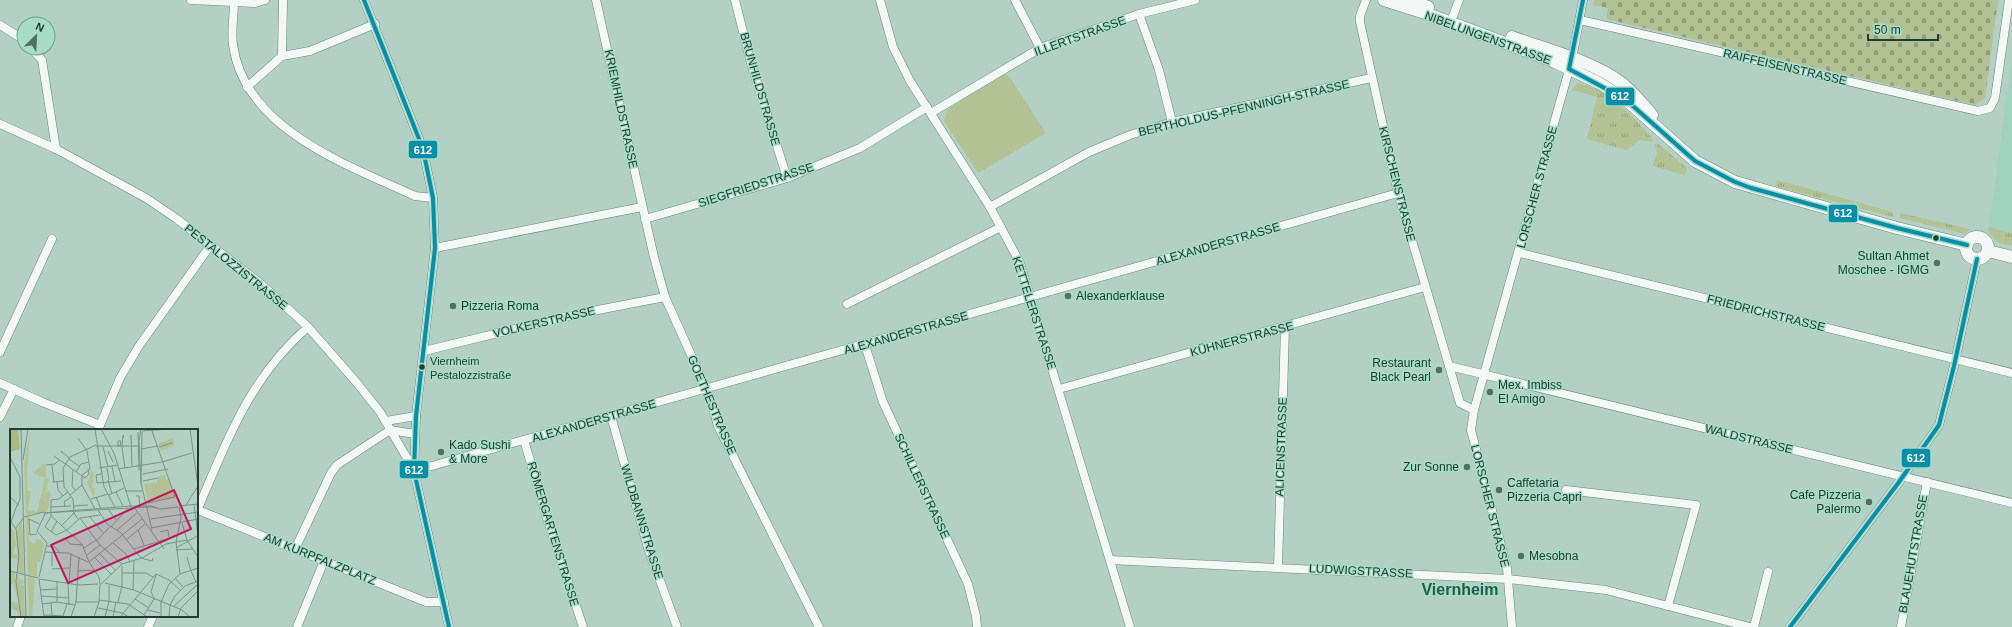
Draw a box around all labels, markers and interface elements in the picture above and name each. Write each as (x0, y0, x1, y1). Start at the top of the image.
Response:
street label: NIBELUNGENSTRASSE (1423, 8, 1553, 68)
street label: ILLERTSTRASSE (1032, 13, 1128, 59)
north arrow (16, 16, 56, 56)
scale bar (1868, 16, 1938, 42)
text: N (34, 20, 46, 34)
text: 50 m (1874, 23, 1901, 37)
street label: BRUNHILDSTRASSE (737, 31, 783, 147)
street label: RAIFFEISENSTRASSE (1722, 46, 1848, 88)
street label: KRIEMHILDSTRASSE (602, 48, 640, 170)
street label: BERTHOLDUS-PFENNINGH-STRASSE (1137, 77, 1351, 139)
line badge: 612 (1605, 87, 1635, 106)
text: 612 (1611, 90, 1629, 102)
street label: LORSCHER STRASSE (1514, 124, 1560, 250)
street label: KIRSCHENSTRASSE (1376, 125, 1418, 243)
line badge: 612 (408, 140, 438, 159)
text: 612 (414, 144, 432, 156)
street label: SIEGFRIEDSTRASSE (696, 160, 816, 210)
line badge: 612 (1828, 204, 1858, 223)
text: 612 (1834, 207, 1852, 219)
street label: ALEXANDERSTRASSE (1154, 220, 1282, 268)
street label: PESTALOZZISTRASSE (182, 221, 290, 313)
unlabelled marker (1931, 233, 1941, 243)
place label: Sultan Ahmet Moschee - IGMG (1838, 249, 1930, 277)
street label: KETTELERSTRASSE (1009, 255, 1059, 371)
marker: Sultan Ahmet Moschee - IGMG (1932, 258, 1942, 268)
place label: Alexanderklause (1076, 289, 1165, 303)
marker: Alexanderklause (1063, 291, 1073, 301)
street label: FRIEDRICHSTRASSE (1705, 292, 1827, 334)
place label: Pizzeria Roma (461, 299, 539, 313)
marker: Pizzeria Roma (448, 301, 458, 311)
street label: VOLKERSTRASSE (491, 303, 597, 341)
street label: ALEXANDERSTRASSE (842, 309, 970, 357)
street label: KÜHNERSTRASSE (1189, 318, 1295, 360)
street label: GOETHESTRASSE (685, 353, 739, 457)
place label: Viernheim Pestalozzistraße (430, 355, 511, 381)
place label: Restaurant Black Pearl (1370, 356, 1432, 384)
marker: Viernheim Pestalozzistraße (417, 362, 427, 372)
marker: Restaurant Black Pearl (1434, 365, 1444, 375)
place label: Mex. Imbiss El Amigo (1498, 378, 1562, 406)
marker: Mex. Imbiss El Amigo (1485, 387, 1495, 397)
street label: ALEXANDERSTRASSE (530, 397, 658, 445)
street label: ALICENSTRASSE (1272, 397, 1290, 497)
street label: WALDSTRASSE (1704, 421, 1794, 457)
inset map (10, 429, 198, 617)
street label: SCHILLERSTRASSE (891, 431, 953, 541)
place label: Kado Sushi & More (449, 438, 510, 466)
street label: LORSCHER STRASSE (1468, 443, 1512, 569)
marker: Kado Sushi & More (436, 447, 446, 457)
line badge: 612 (1901, 448, 1931, 468)
text: 612 (1907, 452, 1925, 464)
line badge: 612 (399, 460, 429, 479)
street label: RÖMERGARTENSTRASSE (524, 460, 582, 608)
place label: Zur Sonne (1403, 460, 1459, 474)
marker: Zur Sonne (1462, 462, 1472, 472)
street label: WILDBANNSTRASSE (618, 463, 666, 581)
text: 612 (405, 464, 423, 476)
place label: Caffetaria Pizzeria Capri (1507, 476, 1582, 504)
marker: Caffetaria Pizzeria Capri (1494, 485, 1504, 495)
place label: Cafe Pizzeria Palermo (1790, 488, 1861, 516)
street label: BLAUEHUTSTRASSE (1896, 494, 1930, 614)
marker: Cafe Pizzeria Palermo (1864, 497, 1874, 507)
street label: AM KURPFALZPLATZ (262, 530, 378, 588)
place label: Mesobna (1529, 549, 1579, 563)
marker: Mesobna (1516, 551, 1526, 561)
street label: LUDWIGSTRASSE (1309, 561, 1413, 581)
district label: Viernheim (1421, 581, 1499, 598)

